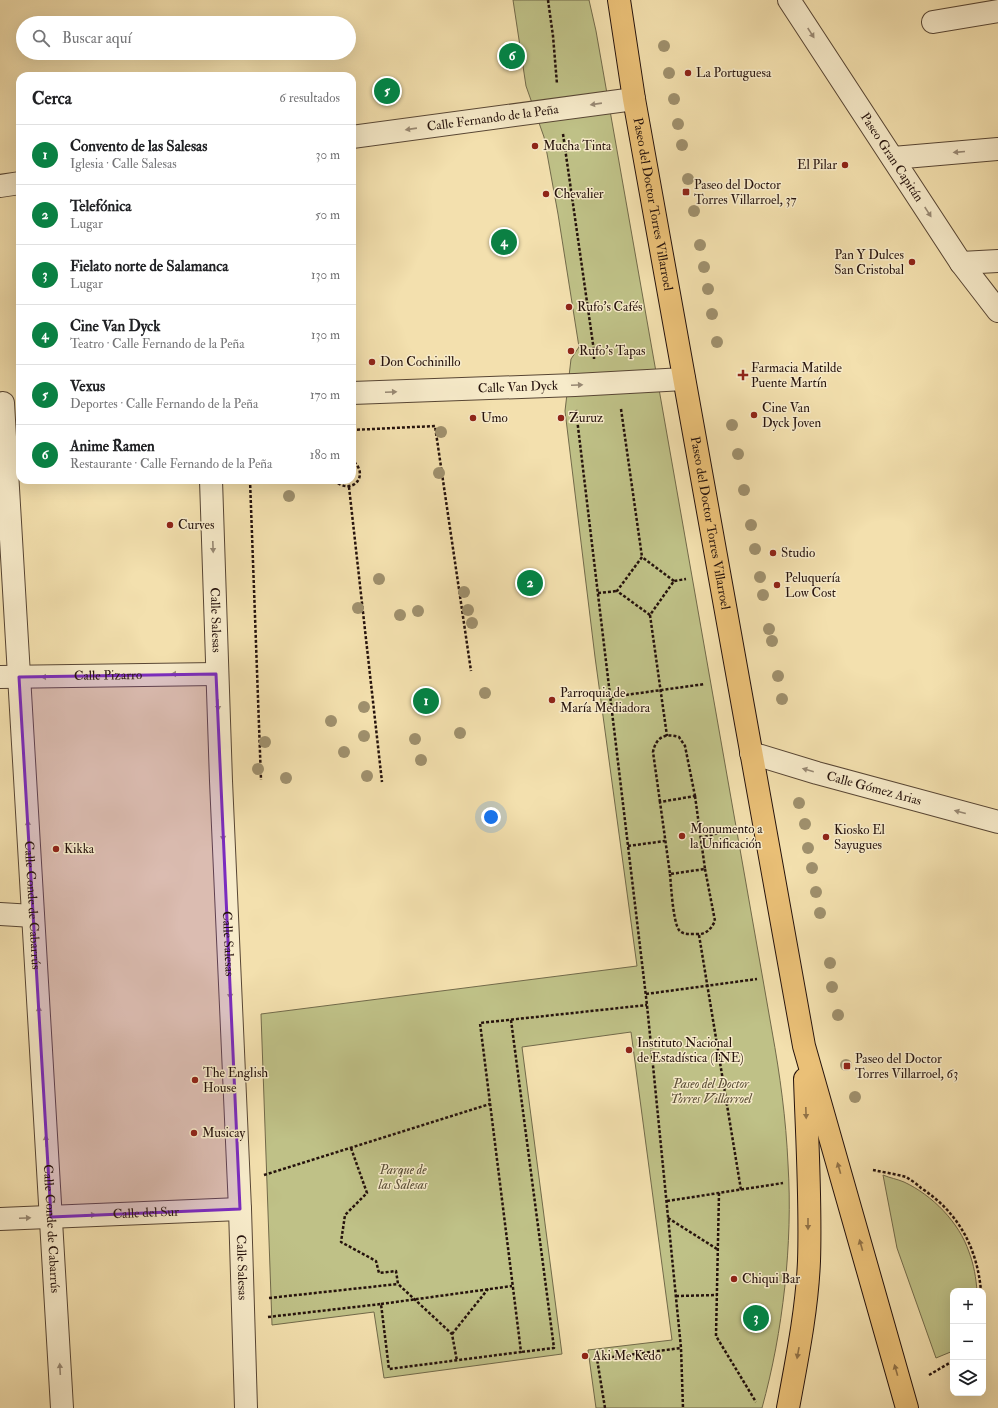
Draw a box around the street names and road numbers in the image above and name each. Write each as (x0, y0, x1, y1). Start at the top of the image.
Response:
street label: Calle Fernando de la Peña (426, 101, 560, 135)
street label: Paseo Gran Capitán (857, 110, 927, 205)
street label: Paseo del Doctor Torres Villarroel (629, 116, 676, 293)
street label: Calle Van Dyck (477, 378, 559, 396)
street label: Paseo del Doctor Torres Villarroel (687, 435, 734, 612)
street label: Calle Salesas (207, 587, 225, 653)
street label: Calle Pizarro (74, 667, 142, 684)
street label: Calle Gómez Arias (825, 768, 924, 809)
street label: Calle Conde de Cabarrús (21, 840, 44, 970)
street label: Calle Salesas (219, 911, 238, 977)
street label: Calle Conde de Cabarrús (40, 1164, 63, 1294)
street label: Calle del Sur (112, 1204, 180, 1222)
street label: Calle Salesas (233, 1235, 251, 1301)

